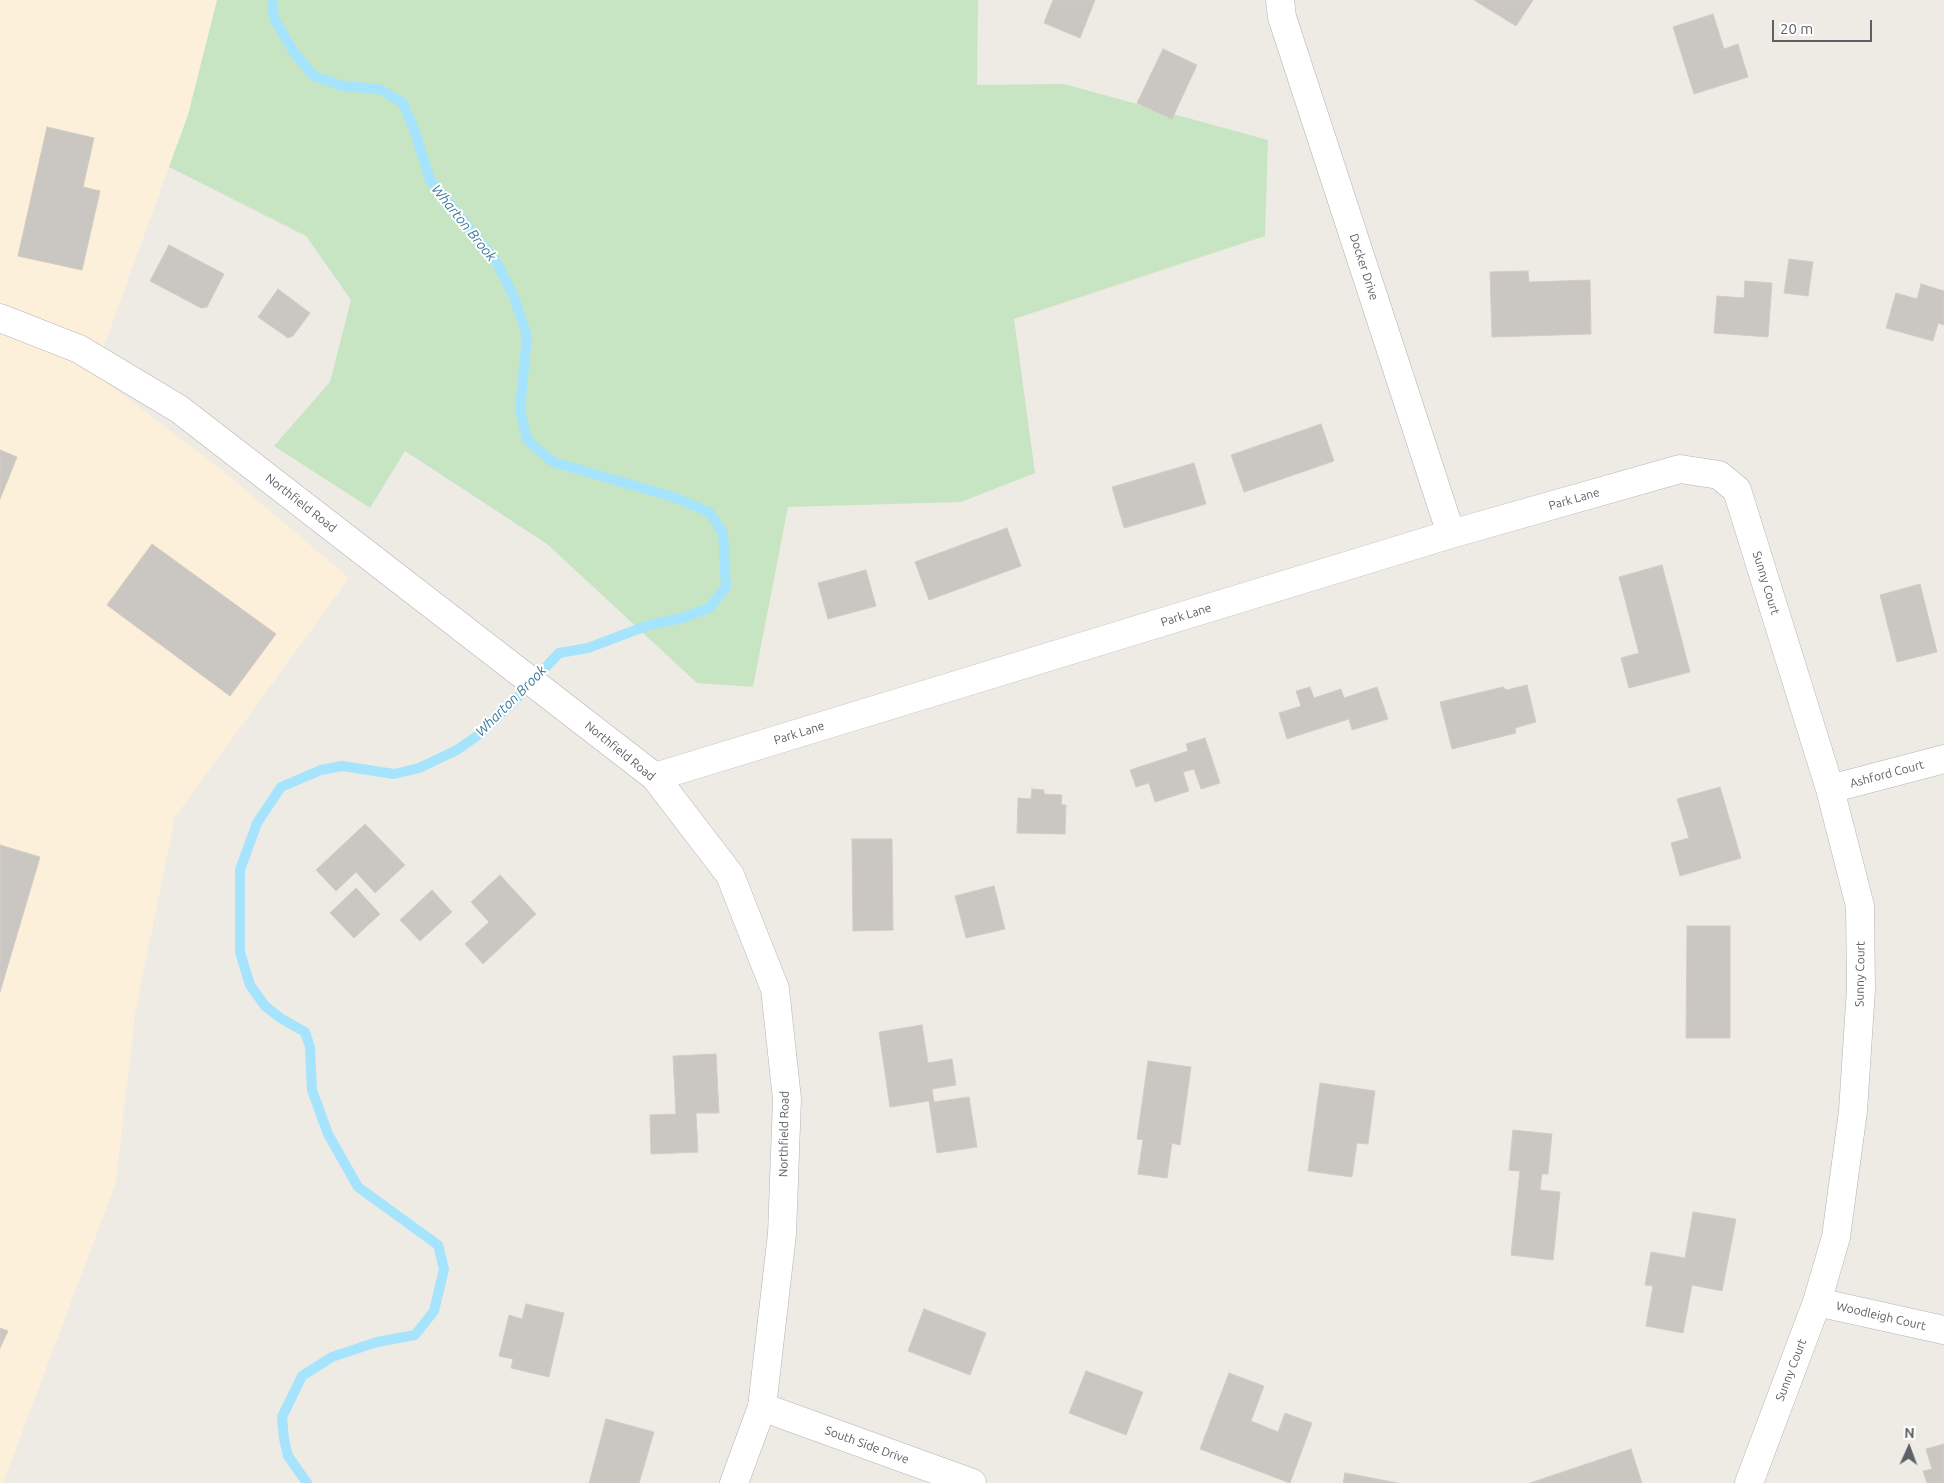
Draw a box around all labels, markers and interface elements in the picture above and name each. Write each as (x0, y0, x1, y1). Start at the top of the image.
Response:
scale bar (1774, 10, 1874, 42)
text: 20 m (1780, 20, 1813, 37)
water label: Wharton Brook (428, 181, 500, 265)
street label: Docker Drive (1346, 232, 1382, 302)
street label: Northfield Road (263, 471, 339, 535)
street label: Park Lane (1547, 485, 1601, 513)
street label: Sunny Court (1750, 549, 1782, 617)
street label: Park Lane (1159, 600, 1213, 630)
water label: Wharton Brook (472, 662, 550, 740)
street label: Northfield Road (582, 718, 658, 784)
street label: Park Lane (772, 718, 826, 748)
street label: Ashford Court (1848, 757, 1926, 791)
street label: Sunny Court (1852, 941, 1868, 1007)
street label: Northfield Road (776, 1091, 792, 1177)
street label: Woodleigh Court (1835, 1299, 1927, 1333)
street label: Sunny Court (1772, 1337, 1810, 1403)
street label: South Side Drive (823, 1423, 911, 1467)
north arrow (1884, 1423, 1934, 1473)
text: N (1904, 1425, 1915, 1441)

